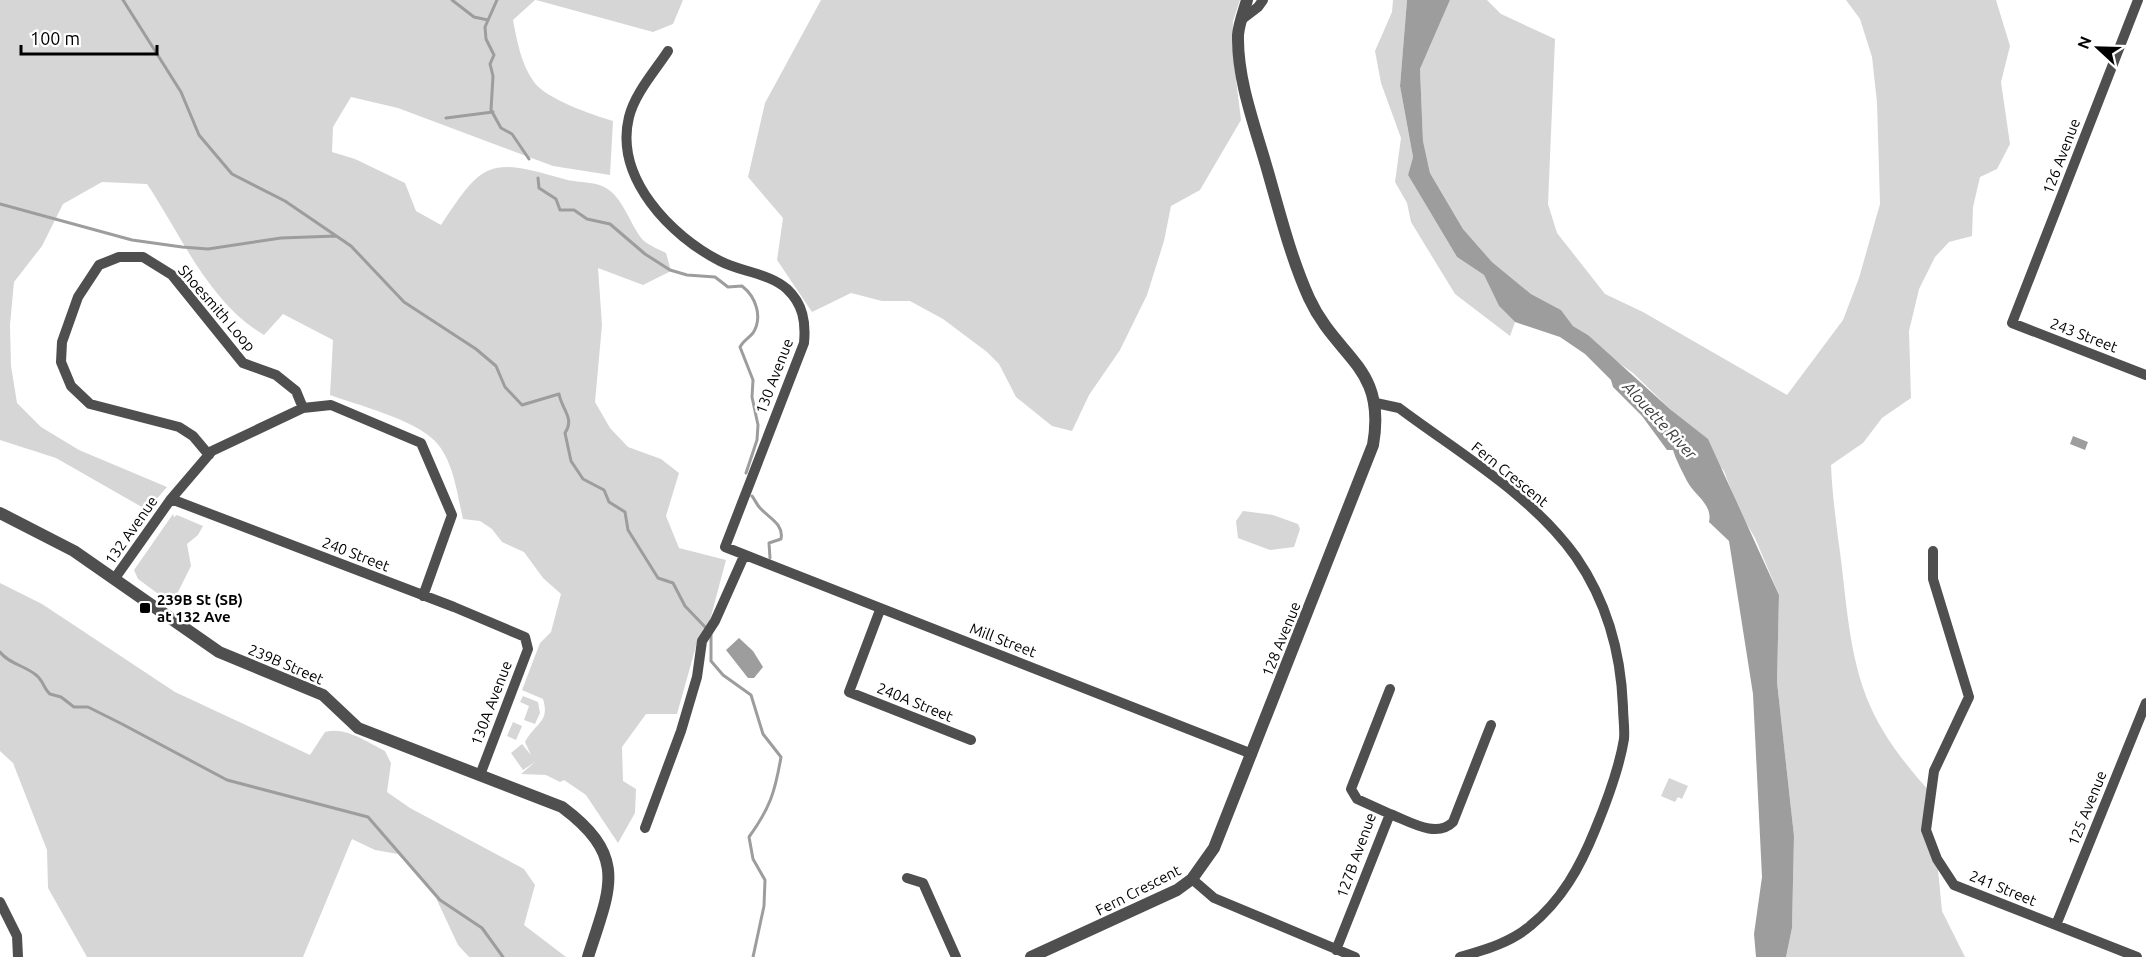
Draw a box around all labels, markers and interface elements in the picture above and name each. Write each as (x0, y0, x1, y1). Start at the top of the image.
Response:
scale bar (21, 18, 158, 56)
north arrow (2068, 18, 2128, 78)
text: 100 m (30, 28, 80, 48)
text: N (2074, 33, 2095, 51)
street label: 126 Avenue (2039, 116, 2083, 196)
street label: Shoesmith Loop (175, 262, 259, 354)
street label: 243 Street (2048, 314, 2120, 356)
street label: 130 Avenue (752, 336, 796, 416)
water label: Alouette River (1619, 377, 1701, 463)
street label: Fern Crescent (1468, 438, 1552, 510)
street label: 132 Avenue (101, 493, 161, 567)
street label: 240 Street (320, 533, 392, 575)
place label: 239B St (SB) at 132 Ave (157, 591, 243, 625)
street label: 128 Avenue (1258, 599, 1304, 679)
marker: 239B St (SB) at 132 Ave (138, 601, 152, 615)
street label: Mill Street (967, 620, 1039, 660)
street label: 239B Street (246, 641, 326, 688)
street label: 130A Avenue (467, 658, 515, 748)
street label: 240A Street (875, 679, 956, 725)
street label: 125 Avenue (2064, 768, 2110, 848)
street label: 127B Avenue (1333, 810, 1379, 900)
street label: Fern Crescent (1093, 861, 1183, 919)
street label: 241 Street (1967, 867, 2039, 909)

